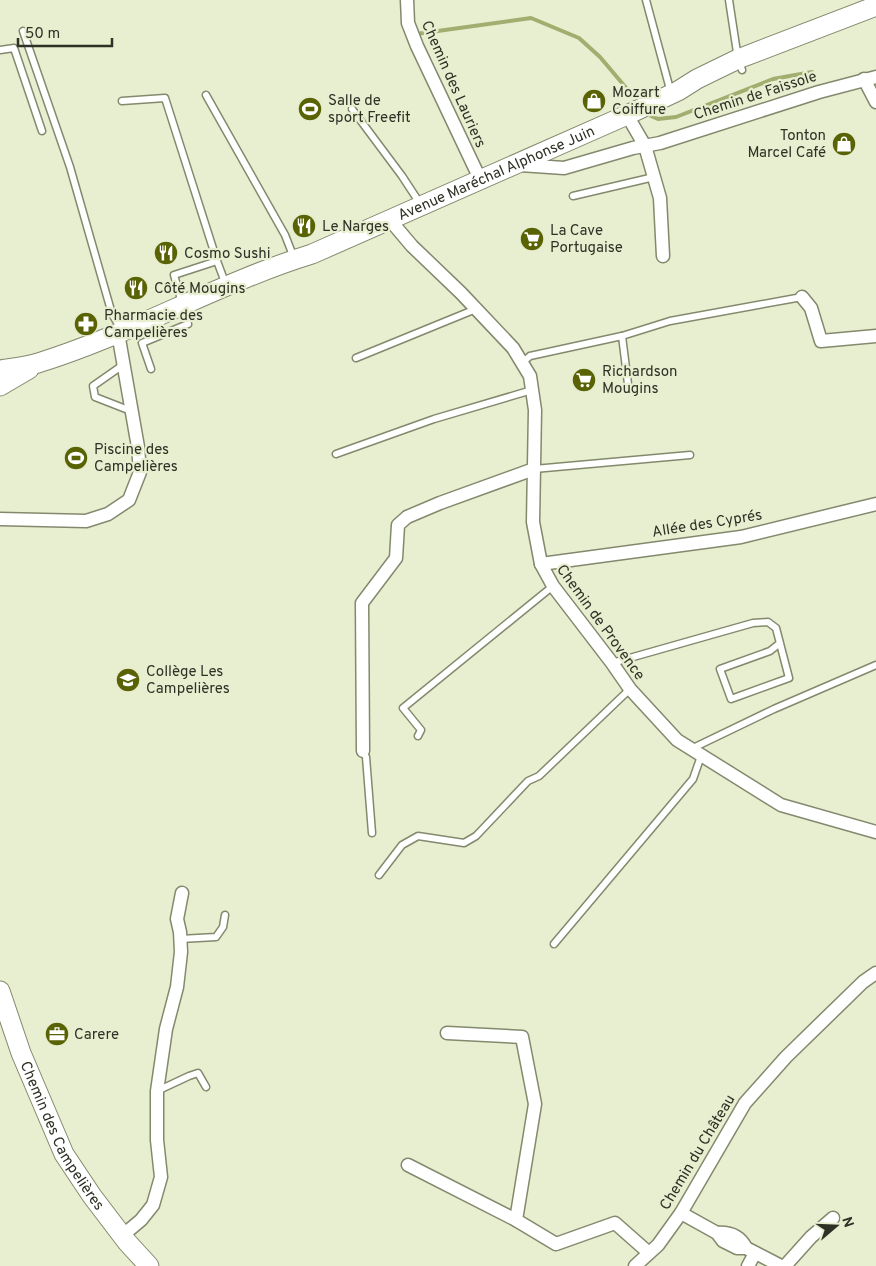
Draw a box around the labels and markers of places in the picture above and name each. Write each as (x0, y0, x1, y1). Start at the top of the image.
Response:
place label: Mozart Coiffure (612, 84, 666, 120)
shop icon: Mozart Coiffure (581, 88, 607, 114)
place label: Salle de sport Freefit (328, 92, 411, 128)
sports icon: Salle de sport Freefit (297, 96, 323, 122)
place label: Tonton Marcel Café (747, 127, 826, 163)
shop icon: Tonton Marcel Café (831, 131, 857, 157)
restaurant icon: Le Narges (291, 213, 317, 239)
place label: Le Narges (322, 218, 389, 237)
place label: La Cave Portugaise (550, 222, 623, 258)
supermarket icon: La Cave Portugaise (519, 226, 545, 252)
restaurant icon: Cosmo Sushi (153, 240, 179, 266)
place label: Cosmo Sushi (184, 245, 271, 264)
restaurant icon: Côté Mougins (123, 275, 149, 301)
place label: Côté Mougins (154, 280, 245, 299)
place label: Pharmacie des Campelières (104, 307, 203, 343)
pharmacy icon: Pharmacie des Campelières (73, 311, 99, 337)
place label: Richardson Mougins (602, 363, 677, 399)
supermarket icon: Richardson Mougins (571, 367, 597, 393)
place label: Piscine des Campelières (94, 441, 178, 477)
sports icon: Piscine des Campelières (63, 445, 89, 471)
place label: Collège Les Campelières (146, 663, 230, 699)
school or university icon: Collège Les Campelières (115, 667, 141, 693)
office icon: Carere (44, 1021, 70, 1047)
place label: Carere (74, 1026, 119, 1045)

